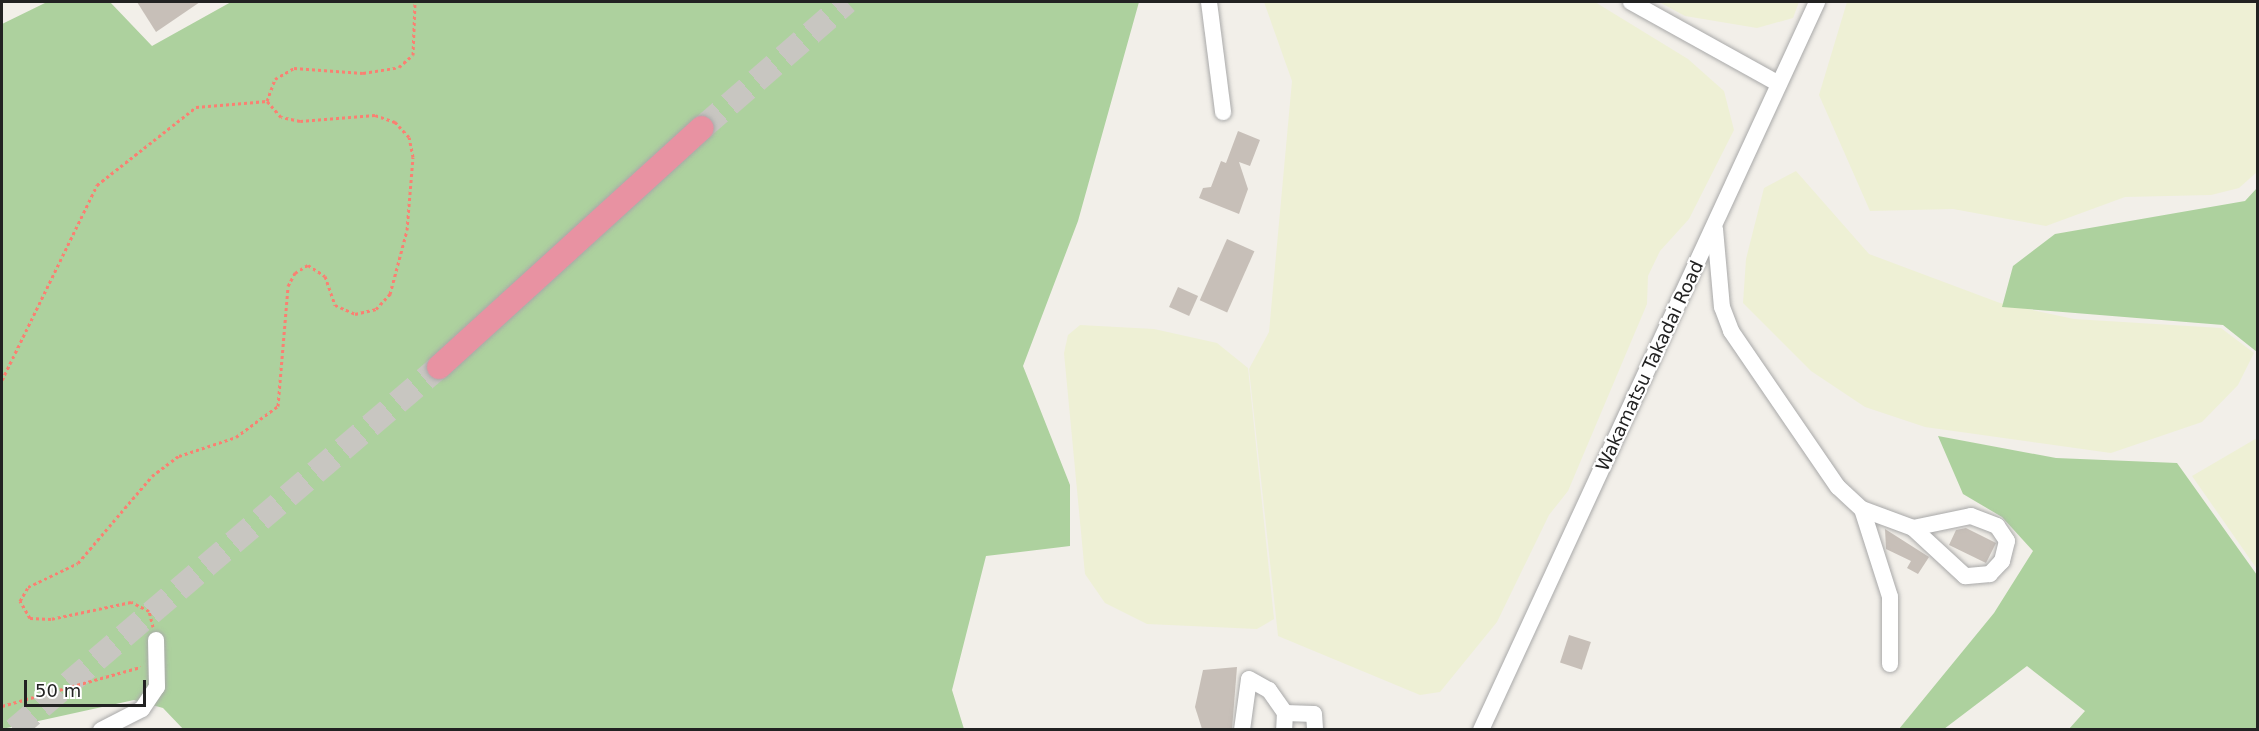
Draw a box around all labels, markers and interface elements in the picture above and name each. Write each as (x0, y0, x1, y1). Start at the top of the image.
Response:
street label: Wakamatsu Takadai Road (1592, 257, 1708, 475)
scale bar (27, 668, 148, 706)
text: 50 m (35, 680, 81, 701)

